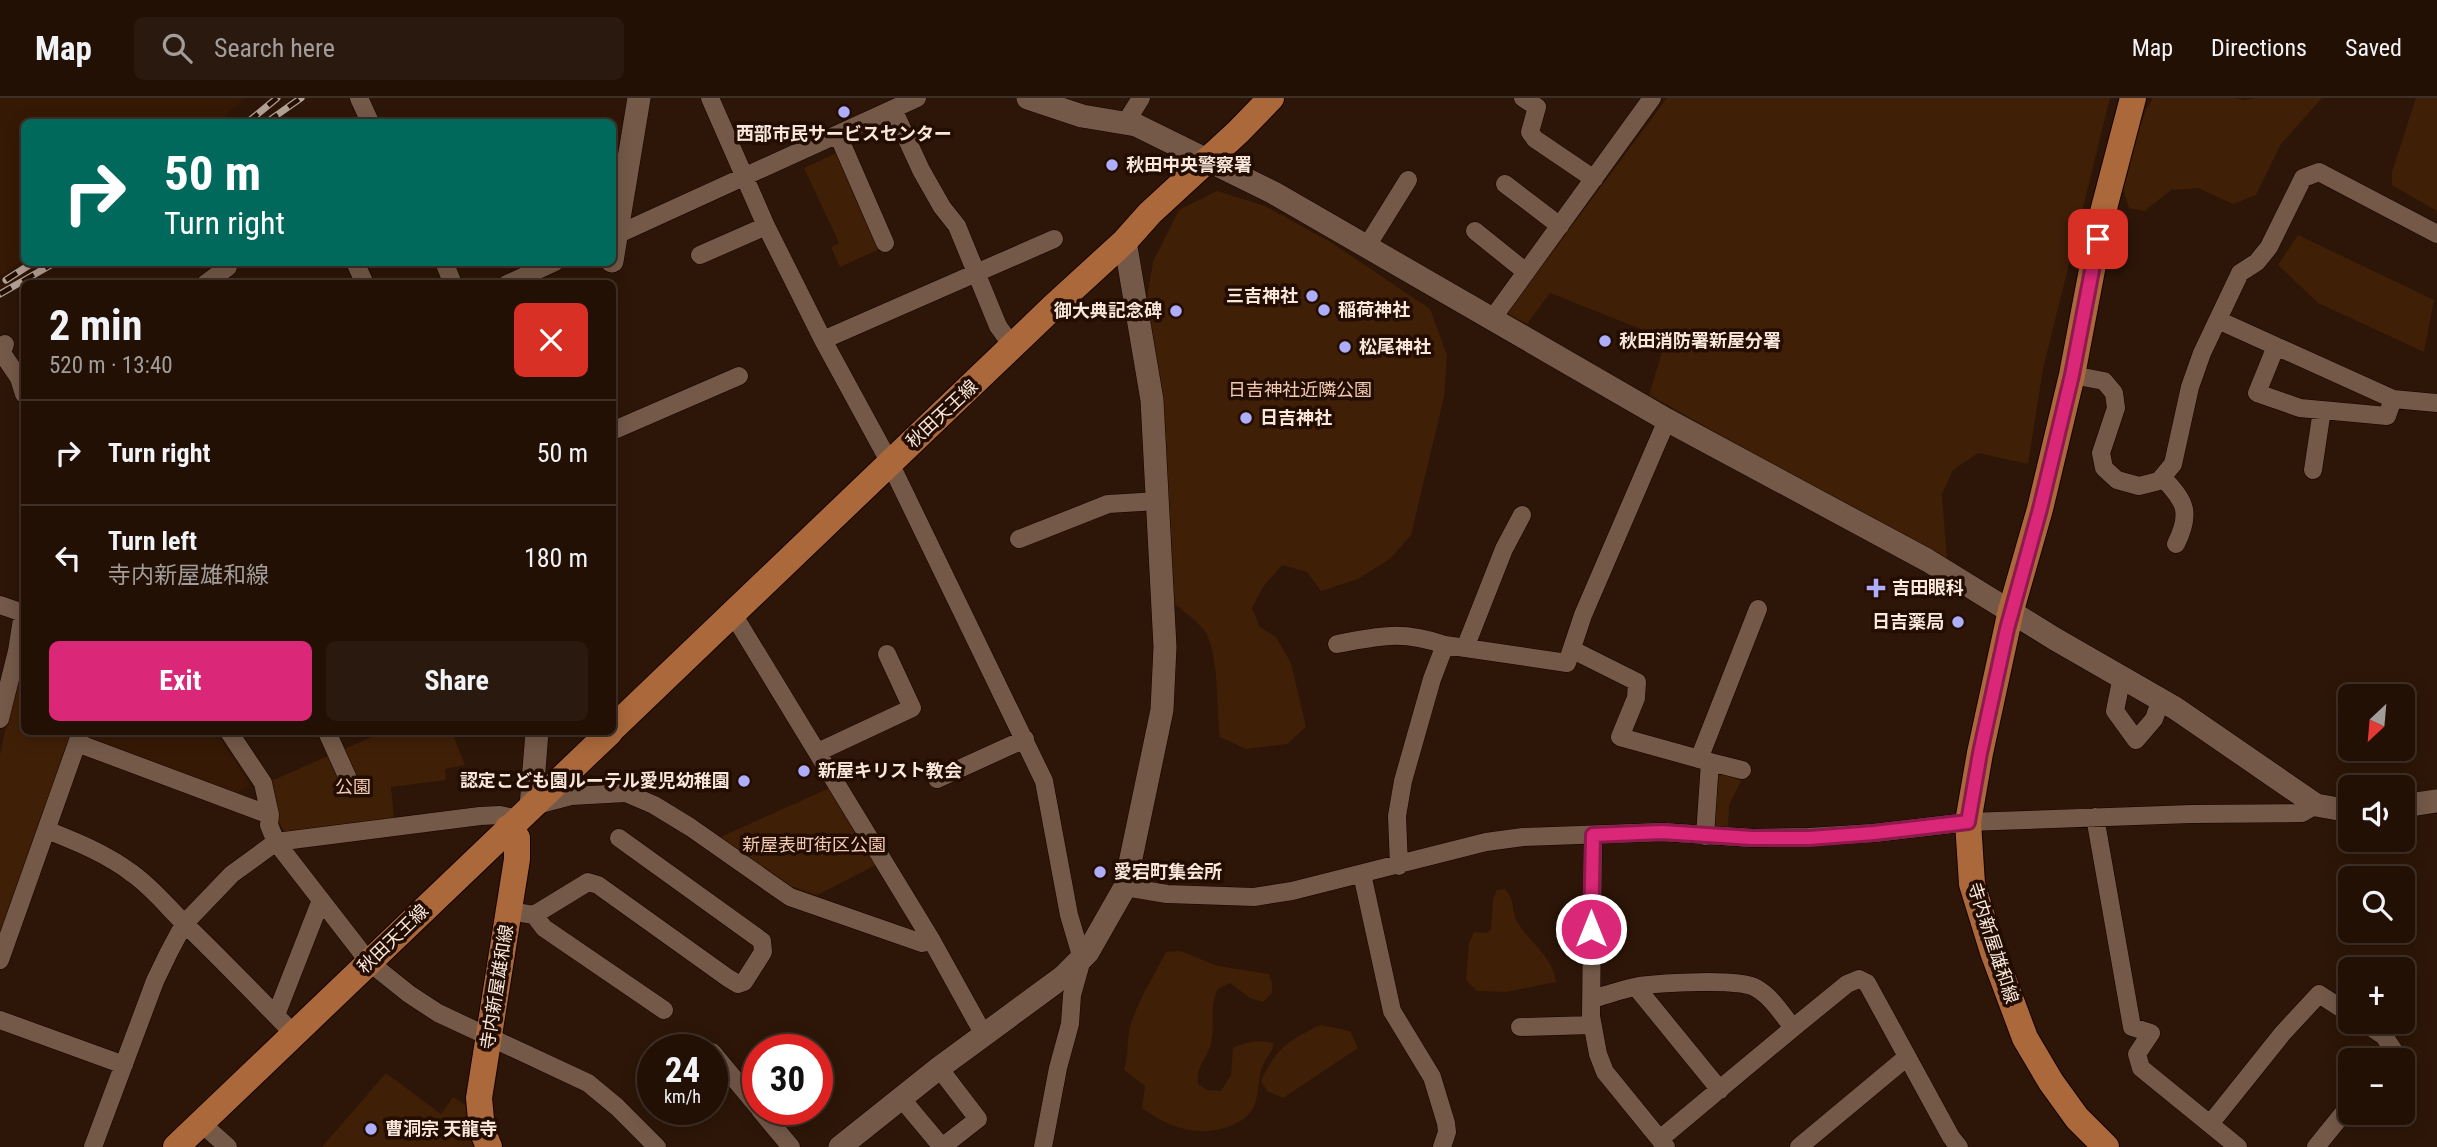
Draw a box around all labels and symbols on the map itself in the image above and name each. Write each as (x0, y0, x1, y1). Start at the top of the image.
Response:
marker: 西部市民サービスセンター (836, 104, 852, 120)
place label: 西部市民サービスセンター (736, 123, 952, 144)
place label: 秋田中央警察署 (1126, 154, 1252, 175)
marker: 秋田中央警察署 (1104, 157, 1120, 173)
pin (2068, 209, 2128, 269)
place label: 三吉神社 (1226, 285, 1298, 306)
marker: 三吉神社 (1304, 288, 1320, 304)
place label: 稲荷神社 (1338, 299, 1410, 320)
place label: 御大典記念碑 (1053, 300, 1162, 321)
marker: 稲荷神社 (1316, 302, 1332, 318)
marker: 御大典記念碑 (1168, 303, 1184, 319)
place label: 秋田消防署新屋分署 (1619, 330, 1781, 351)
marker: 秋田消防署新屋分署 (1597, 333, 1613, 349)
place label: 松尾神社 (1359, 336, 1431, 357)
marker: 松尾神社 (1337, 339, 1353, 355)
street label: 秋田天王線 (902, 375, 982, 452)
park label: 日吉神社近隣公園 (1228, 379, 1372, 400)
place label: 日吉神社 (1260, 407, 1332, 428)
marker: 日吉神社 (1238, 410, 1254, 426)
place label: 吉田眼科 (1892, 577, 1964, 598)
marker: 吉田眼科 (1866, 578, 1886, 598)
place label: 日吉薬局 (1872, 611, 1944, 632)
marker: 日吉薬局 (1950, 614, 1966, 630)
north arrow (2338, 684, 2415, 761)
place label: 新屋キリスト教会 (818, 760, 962, 781)
marker: 新屋キリスト教会 (796, 763, 812, 779)
place label: 認定こども園ルーテル愛児幼稚園 (460, 770, 730, 791)
marker: 認定こども園ルーテル愛児幼稚園 (736, 773, 752, 789)
park label: 公園 (335, 776, 371, 797)
park label: 新屋表町街区公園 (742, 834, 886, 855)
place label: 愛宕町集会所 (1114, 861, 1222, 882)
marker: 愛宕町集会所 (1092, 864, 1108, 880)
street label: 寺内新屋雄和線 (1964, 880, 2023, 1006)
position arrow (1554, 892, 1628, 966)
street label: 秋田天王線 (353, 900, 432, 977)
street label: 寺内新屋雄和線 (476, 923, 517, 1051)
speed limit sign: 30 (742, 1034, 833, 1125)
place label: 曹洞宗 天龍寺 (385, 1118, 497, 1139)
marker: 曹洞宗 天龍寺 (363, 1121, 379, 1137)

